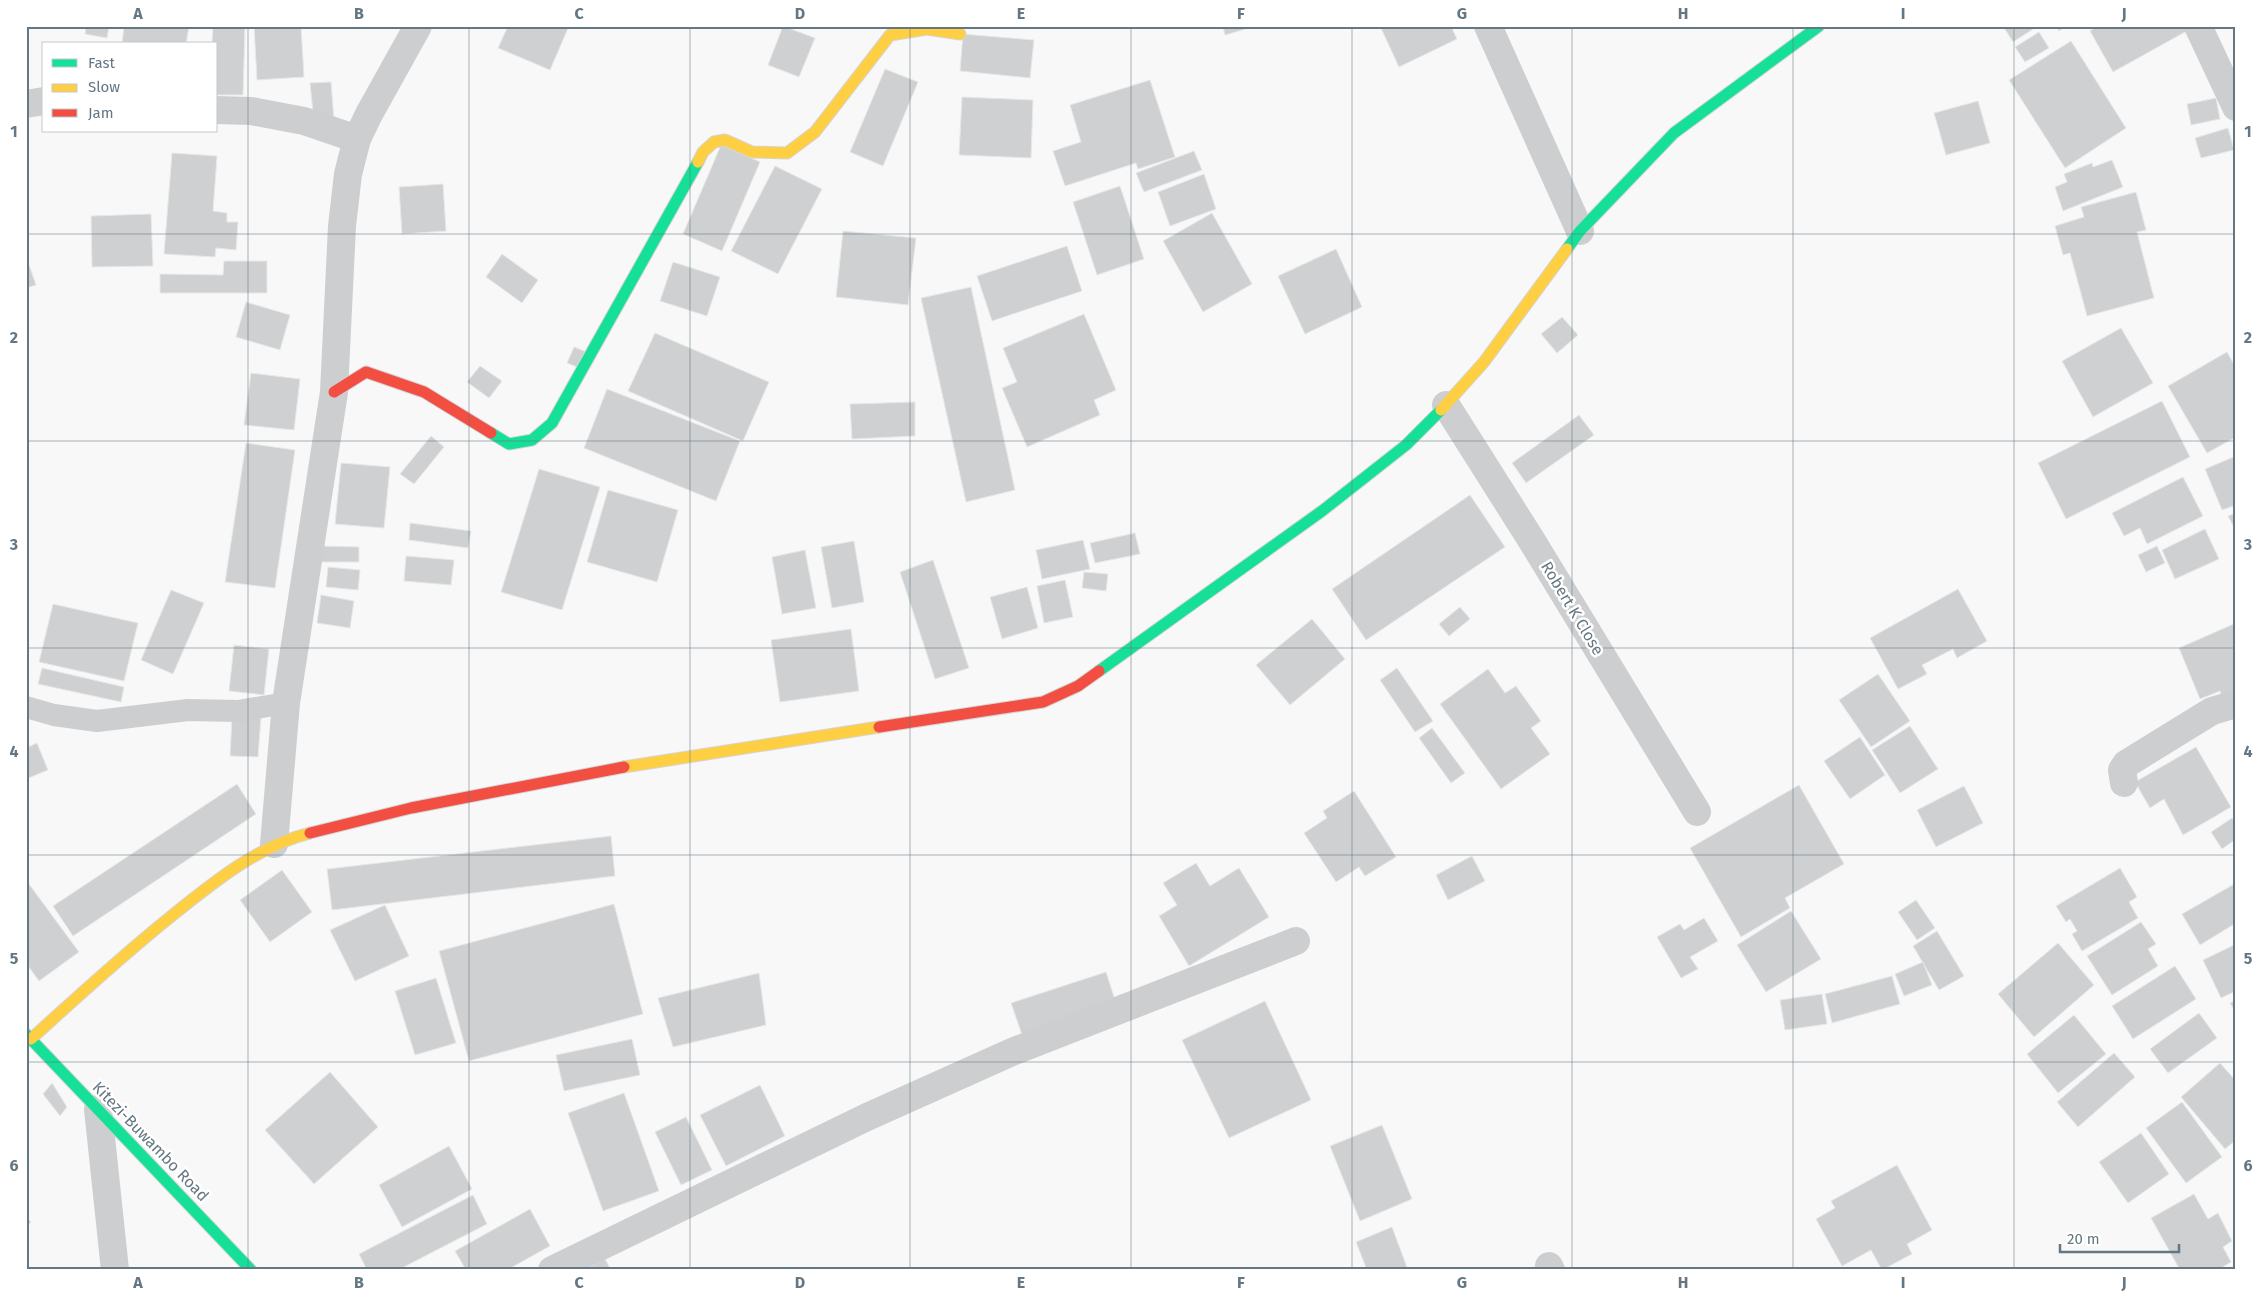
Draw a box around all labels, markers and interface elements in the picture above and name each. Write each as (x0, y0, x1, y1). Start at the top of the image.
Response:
text: A (132, 4, 143, 23)
text: B (354, 4, 364, 23)
text: C (574, 4, 584, 23)
text: D (795, 4, 805, 23)
text: E (1017, 4, 1025, 23)
text: F (1237, 4, 1245, 23)
text: G (1457, 4, 1467, 23)
text: H (1678, 4, 1688, 23)
text: I (1901, 4, 1905, 23)
text: J (2120, 4, 2127, 23)
legend (42, 42, 218, 132)
text: Fast (88, 54, 115, 72)
text: Slow (88, 78, 120, 96)
text: Jam (88, 104, 114, 122)
text: 1 (10, 122, 18, 141)
text: 1 (2244, 122, 2252, 141)
text: 2 (10, 328, 18, 347)
text: 2 (2244, 328, 2252, 347)
text: 3 (9, 535, 18, 554)
text: 3 (2243, 535, 2252, 554)
street label: Robert K Close (1537, 558, 1608, 658)
text: 4 (9, 742, 19, 761)
text: 4 (2243, 742, 2253, 761)
text: 5 (10, 949, 19, 968)
text: 5 (2244, 949, 2253, 968)
street label: Kitezi-Buwambo Road (89, 1078, 213, 1205)
text: 6 (9, 1156, 19, 1175)
text: 6 (2243, 1156, 2253, 1175)
scale bar (2060, 1221, 2178, 1253)
text: 20 m (2067, 1230, 2100, 1248)
text: A (132, 1273, 143, 1292)
text: B (354, 1273, 364, 1292)
text: C (574, 1273, 584, 1292)
text: D (795, 1273, 805, 1292)
text: E (1017, 1273, 1025, 1292)
text: F (1237, 1273, 1245, 1292)
text: G (1457, 1273, 1467, 1292)
text: H (1678, 1273, 1688, 1292)
text: I (1901, 1273, 1905, 1292)
text: J (2120, 1273, 2127, 1292)

